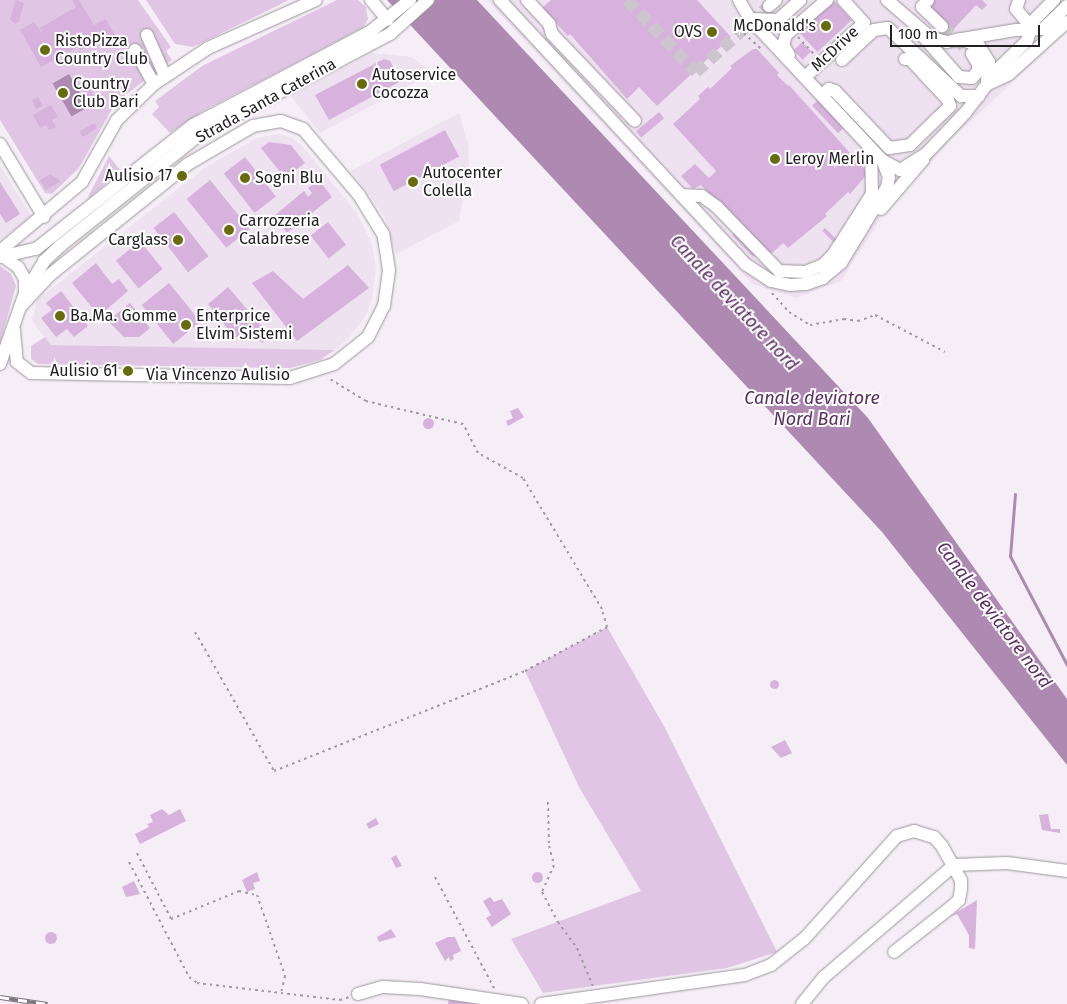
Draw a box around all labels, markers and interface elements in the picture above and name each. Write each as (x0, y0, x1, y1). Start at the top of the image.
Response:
scale bar (892, 15, 1042, 47)
place label: McDonald's (733, 16, 816, 36)
marker: McDonald's (820, 20, 832, 32)
place label: OVS (674, 22, 702, 42)
street label: McDrive (807, 22, 863, 76)
text: 100 m (898, 25, 938, 43)
marker: OVS (706, 26, 718, 38)
place label: RistoPizza Country Club (55, 31, 148, 69)
marker: RistoPizza Country Club (39, 44, 51, 56)
street label: Strada Santa Caterina (193, 54, 339, 148)
place label: Autoservice Cocozza (372, 65, 456, 103)
place label: Country Club Bari (73, 74, 139, 112)
marker: Autoservice Cocozza (356, 78, 368, 90)
marker: Country Club Bari (57, 87, 69, 99)
place label: Leroy Merlin (785, 149, 874, 169)
marker: Leroy Merlin (769, 153, 781, 165)
place label: Autocenter Colella (423, 163, 502, 201)
place label: Aulisio 17 (105, 166, 172, 186)
place label: Sogni Blu (255, 168, 323, 188)
marker: Aulisio 17 (176, 170, 188, 182)
marker: Sogni Blu (239, 172, 251, 184)
marker: Autocenter Colella (407, 176, 419, 188)
place label: Carrozzeria Calabrese (239, 211, 320, 249)
marker: Carrozzeria Calabrese (223, 224, 235, 236)
place label: Carglass (108, 230, 168, 250)
water label: Canale deviatore nord (665, 231, 803, 375)
marker: Carglass (172, 234, 184, 246)
place label: Ba.Ma. Gomme (70, 306, 177, 326)
place label: Enterprice Elvim Sistemi (196, 306, 292, 344)
marker: Ba.Ma. Gomme (54, 310, 66, 322)
marker: Enterprice Elvim Sistemi (180, 319, 192, 331)
place label: Aulisio 61 (50, 361, 118, 381)
marker: Aulisio 61 (122, 365, 134, 377)
street label: Via Vincenzo Aulisio (146, 365, 290, 385)
water label: Canale deviatore Nord Bari (744, 388, 880, 430)
water label: Canale deviatore nord (932, 537, 1056, 693)

